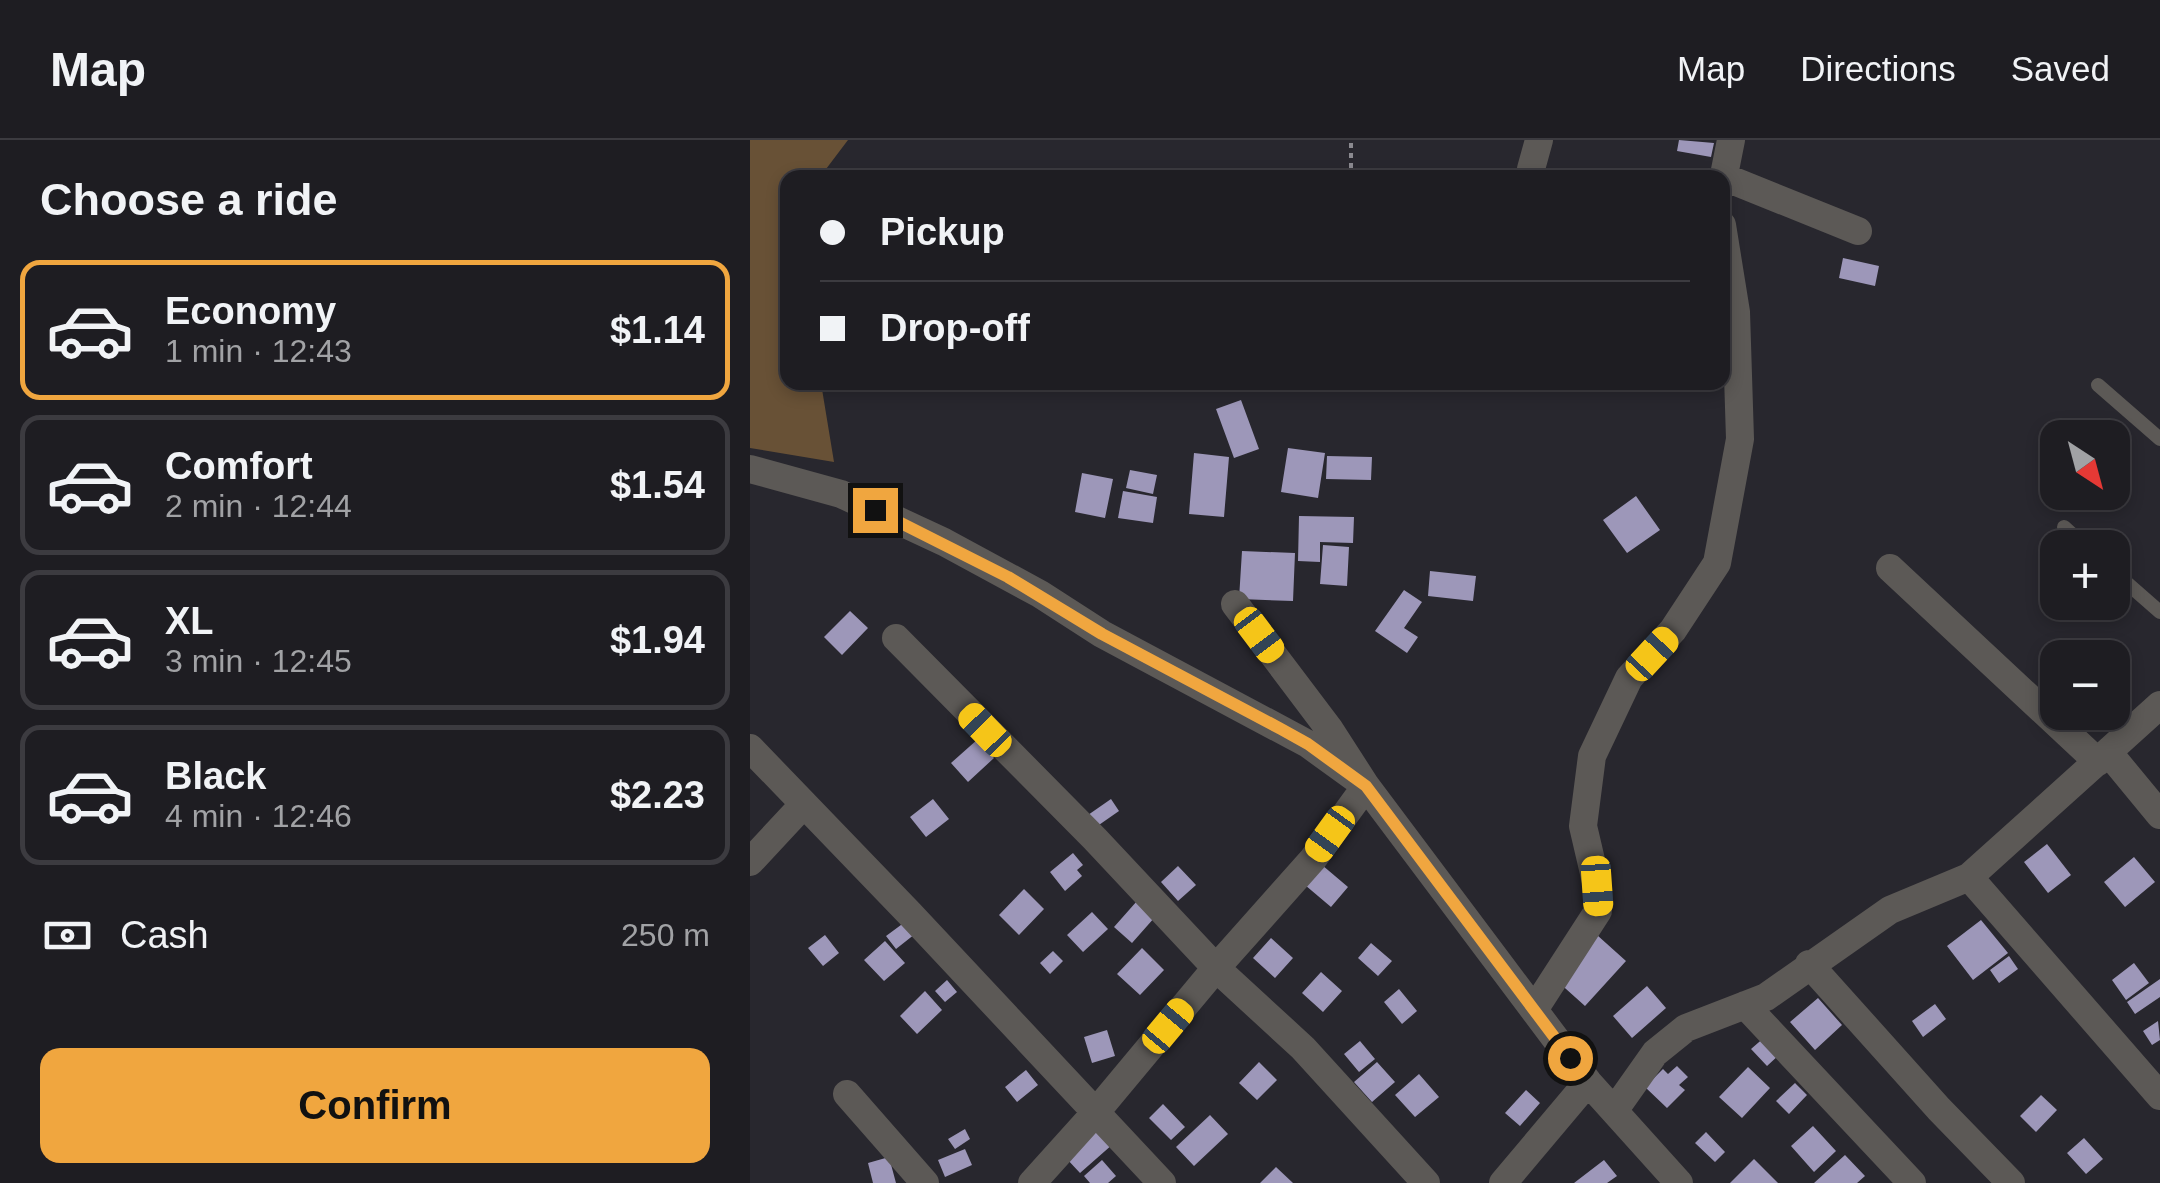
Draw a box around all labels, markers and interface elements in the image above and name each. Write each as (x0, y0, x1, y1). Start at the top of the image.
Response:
text: Map (50, 43, 146, 96)
text: Map (1677, 49, 1745, 88)
text: Directions (1800, 49, 1956, 88)
text: Saved (2011, 49, 2110, 88)
text: Choose a ride (40, 174, 338, 225)
text: Pickup (880, 211, 1005, 253)
icon: car (45, 285, 135, 375)
text: Economy (165, 290, 336, 332)
text: Drop-off (880, 307, 1030, 349)
text: $1.14 (610, 309, 705, 351)
text: 1 min · 12:43 (165, 333, 352, 369)
north arrow (2040, 420, 2130, 510)
map controls (2040, 420, 2130, 730)
icon: car (45, 440, 135, 530)
text: Comfort (165, 445, 313, 487)
text: $1.54 (610, 464, 705, 506)
text: 2 min · 12:44 (165, 488, 352, 524)
route end (853, 488, 898, 533)
button: + (2040, 530, 2130, 620)
icon: car (45, 595, 135, 685)
text: XL (165, 600, 214, 642)
car (1229, 602, 1289, 668)
text: $1.94 (610, 619, 705, 661)
car (1621, 622, 1683, 686)
button: − (2040, 640, 2130, 730)
text: 3 min · 12:45 (165, 643, 352, 679)
car (953, 698, 1017, 762)
icon: car (45, 750, 135, 840)
text: Black (165, 755, 266, 797)
text: $2.23 (610, 774, 705, 816)
text: 4 min · 12:46 (165, 798, 352, 834)
car (1300, 801, 1360, 867)
car (1580, 855, 1614, 917)
icon: cash (40, 908, 95, 963)
text: Cash (120, 914, 209, 956)
text: 250 m (621, 917, 710, 953)
car (1137, 993, 1199, 1059)
route start (1548, 1036, 1593, 1081)
button: Confirm (40, 1048, 710, 1163)

